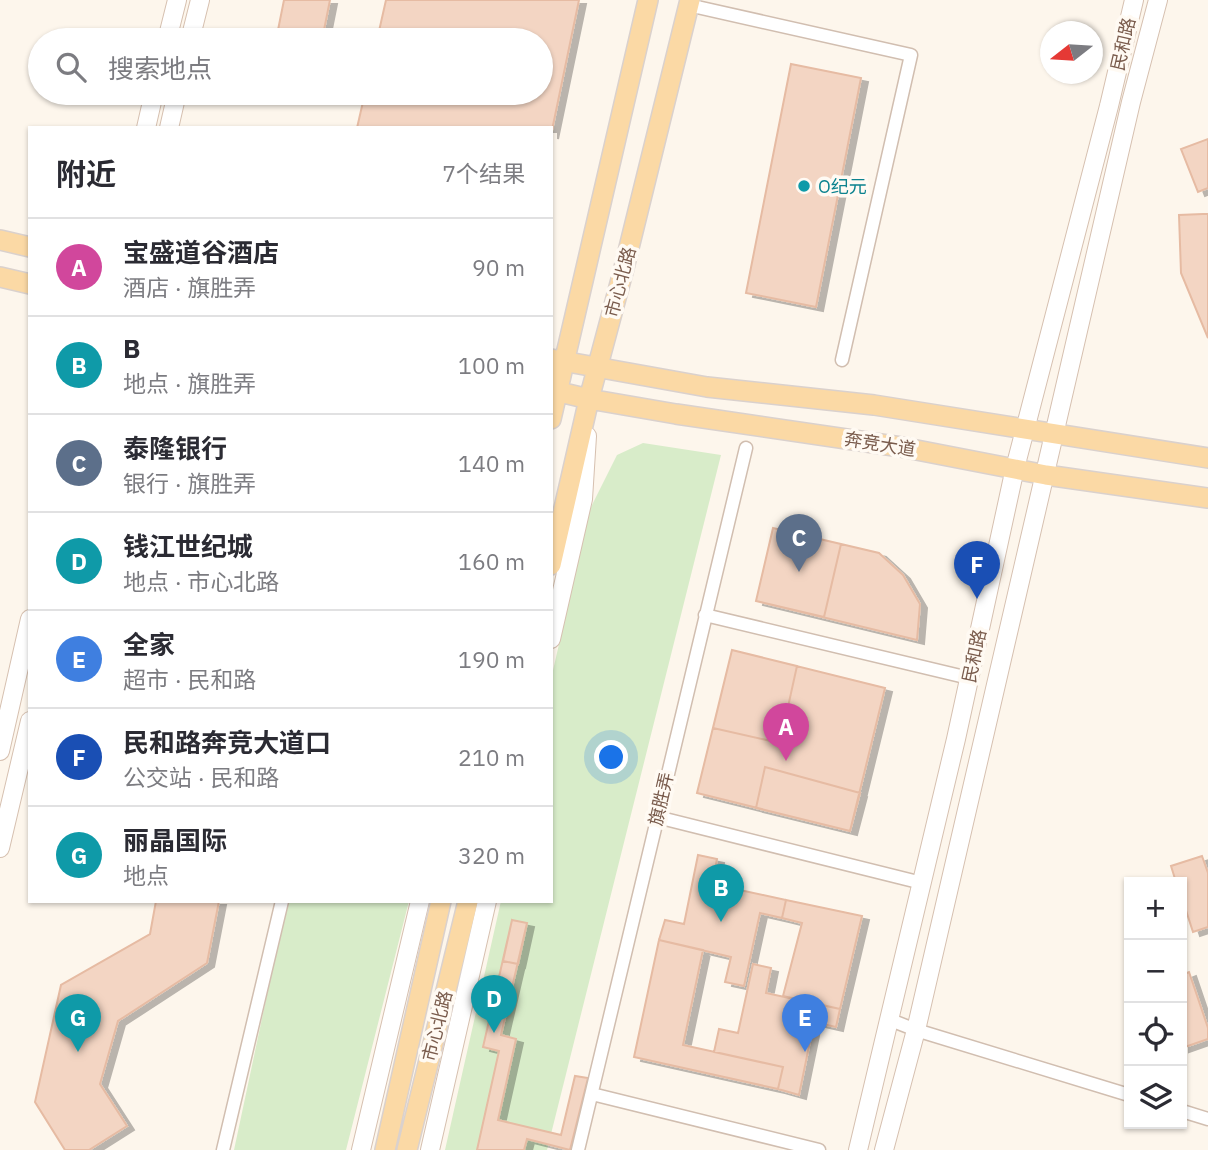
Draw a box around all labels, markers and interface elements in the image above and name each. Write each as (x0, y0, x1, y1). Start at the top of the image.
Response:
street label: 民和路 (1106, 15, 1140, 73)
north arrow (1040, 21, 1103, 84)
search box (28, 28, 553, 105)
icon: search (52, 48, 90, 86)
text: 搜索地点 (108, 51, 212, 85)
text: 附近 (56, 154, 116, 193)
text: 7个结果 (442, 158, 525, 188)
place label: O纪元 (818, 175, 867, 198)
marker: O纪元 (796, 178, 812, 194)
text: 宝盛道谷酒店 (123, 235, 279, 269)
street label: 市心北路 (600, 244, 640, 320)
text: A (71, 252, 87, 282)
text: 90 m (472, 252, 525, 282)
text: 酒店 · 旗胜弄 (123, 272, 256, 302)
text: B (123, 331, 140, 365)
text: B (71, 350, 87, 380)
text: 100 m (458, 350, 525, 380)
text: 地点 · 旗胜弄 (123, 368, 256, 398)
street label: 奔竞大道 (843, 427, 917, 461)
text: 泰隆银行 (123, 431, 227, 465)
text: C (72, 448, 86, 478)
text: 140 m (458, 448, 525, 478)
text: 银行 · 旗胜弄 (123, 468, 256, 498)
pin: C (776, 514, 822, 572)
text: 钱江世纪城 (123, 529, 253, 563)
pin: F (954, 541, 1000, 599)
text: D (71, 546, 87, 576)
text: 160 m (458, 546, 525, 576)
text: 地点 · 市心北路 (123, 566, 279, 596)
text: 全家 (123, 627, 175, 661)
street label: 民和路 (957, 627, 991, 685)
text: E (72, 644, 86, 674)
text: 190 m (458, 644, 525, 674)
text: 超市 · 民和路 (123, 664, 256, 694)
pin: A (763, 703, 809, 761)
text: 民和路奔竞大道口 (123, 725, 331, 759)
your location (594, 740, 628, 774)
text: F (72, 742, 86, 772)
text: 210 m (458, 742, 525, 772)
text: 公交站 · 民和路 (123, 762, 279, 792)
street label: 旗胜弄 (644, 770, 678, 828)
text: 丽晶国际 (123, 823, 227, 857)
text: G (71, 840, 87, 870)
text: 320 m (458, 840, 525, 870)
text: 地点 (123, 860, 169, 890)
pin: B (698, 864, 744, 922)
map controls (1124, 877, 1187, 1129)
button: + (1124, 877, 1187, 940)
button: − (1124, 940, 1187, 1003)
pin: D (471, 975, 517, 1033)
street label: 市心北路 (417, 988, 457, 1064)
pin: G (55, 994, 101, 1052)
pin: E (782, 994, 828, 1052)
button: locate (1124, 1003, 1187, 1066)
button: layers (1124, 1066, 1187, 1129)

